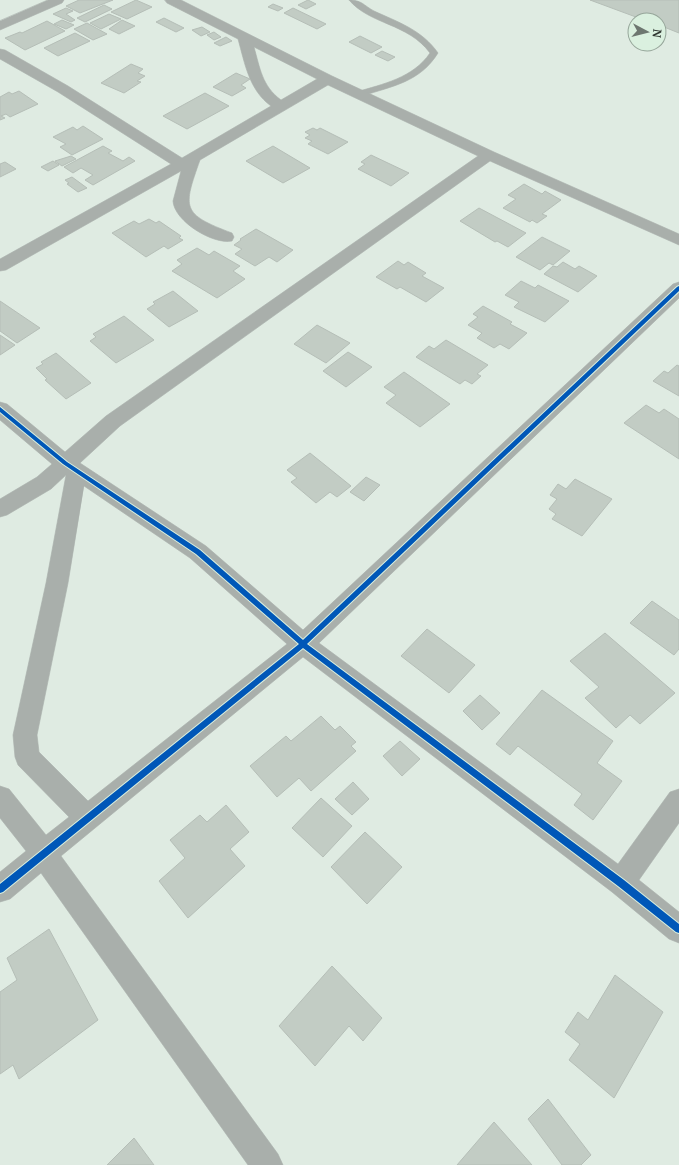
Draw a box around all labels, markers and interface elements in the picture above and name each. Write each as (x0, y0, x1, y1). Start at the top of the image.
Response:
north arrow (627, 12, 667, 52)
text: N (649, 28, 664, 39)

